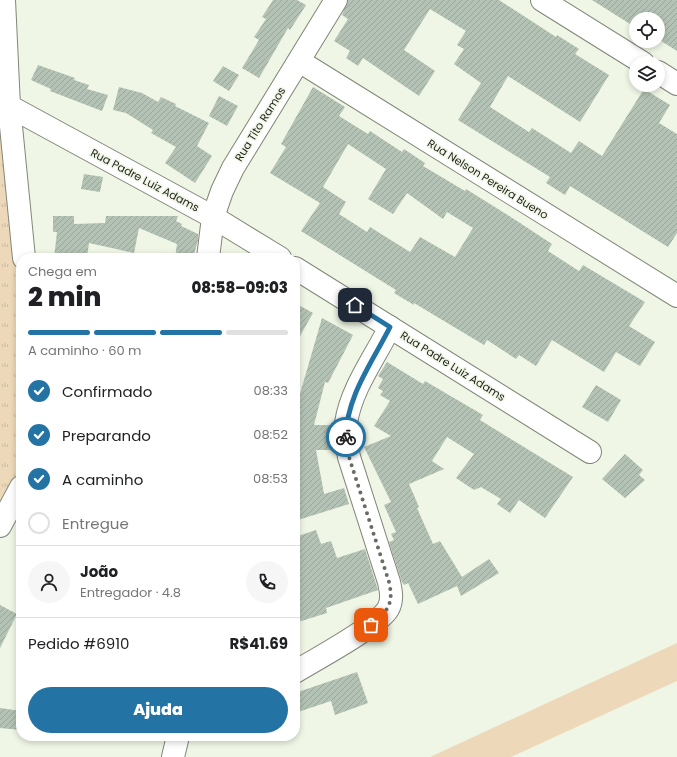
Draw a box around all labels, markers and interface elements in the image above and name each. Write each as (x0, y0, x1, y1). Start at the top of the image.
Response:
map controls (629, 12, 665, 92)
button: locate (629, 12, 665, 48)
button: layers (629, 56, 665, 92)
street label: Rua Tito Ramos (231, 84, 289, 164)
street label: Rua Nelson Pereira Bueno (424, 135, 552, 223)
street label: Rua Padre Luiz Adams (88, 145, 202, 216)
text: Chega em (28, 262, 97, 281)
text: 08:58–09:03 (191, 277, 288, 298)
text: 2 min (28, 279, 101, 315)
pin (338, 288, 372, 322)
icon: home (344, 294, 366, 316)
street label: Rua Padre Luiz Adams (397, 327, 509, 405)
text: A caminho · 60 m (28, 341, 141, 360)
icon: check (28, 380, 50, 402)
text: Confirmado (62, 381, 152, 402)
text: 08:33 (254, 381, 288, 400)
courier (326, 417, 366, 457)
icon: check (28, 424, 50, 446)
text: Preparando (62, 425, 151, 446)
text: 08:52 (253, 425, 288, 444)
icon: bike (335, 426, 357, 448)
icon: check (28, 468, 50, 490)
text: A caminho (62, 469, 143, 490)
text: 08:53 (253, 469, 288, 488)
text: Entregue (62, 513, 129, 534)
button: person (28, 561, 70, 603)
text: João (80, 561, 118, 582)
button: phone (246, 561, 288, 603)
text: Entregador · 4.8 (80, 583, 181, 602)
pin (354, 608, 388, 642)
icon: bag (360, 614, 382, 636)
text: Pedido #6910 (28, 633, 129, 654)
text: R$41.69 (230, 633, 288, 654)
button: Ajuda (28, 687, 288, 733)

